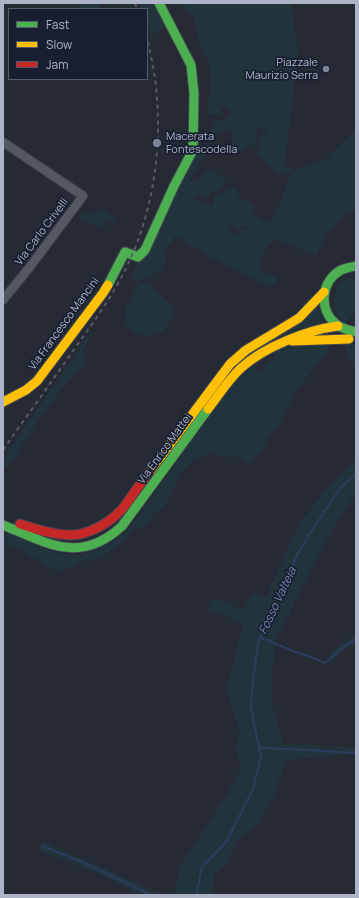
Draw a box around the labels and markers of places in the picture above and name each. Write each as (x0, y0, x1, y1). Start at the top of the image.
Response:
place label: Piazzale Maurizio Serra (245, 56, 318, 82)
marker: Piazzale Maurizio Serra (321, 64, 331, 74)
place label: Macerata Fontescodella (166, 130, 237, 156)
marker: Macerata Fontescodella (151, 137, 163, 149)

